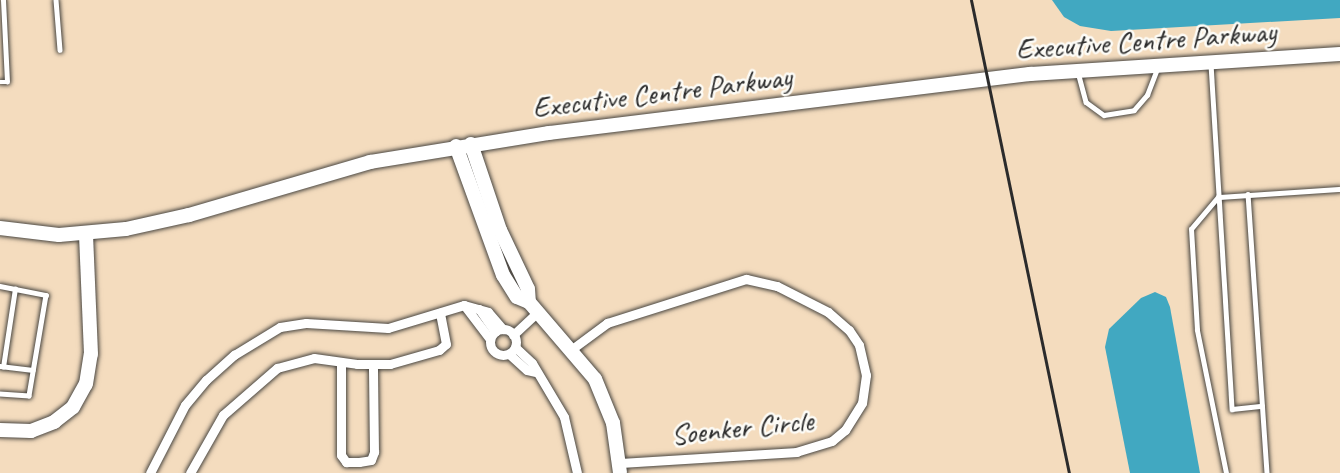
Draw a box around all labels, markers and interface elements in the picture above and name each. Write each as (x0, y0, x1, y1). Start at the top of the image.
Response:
street label: Executive Centre Parkway (1015, 13, 1277, 67)
street label: Executive Centre Parkway (530, 58, 794, 126)
street label: Soenker Circle (669, 402, 815, 452)

